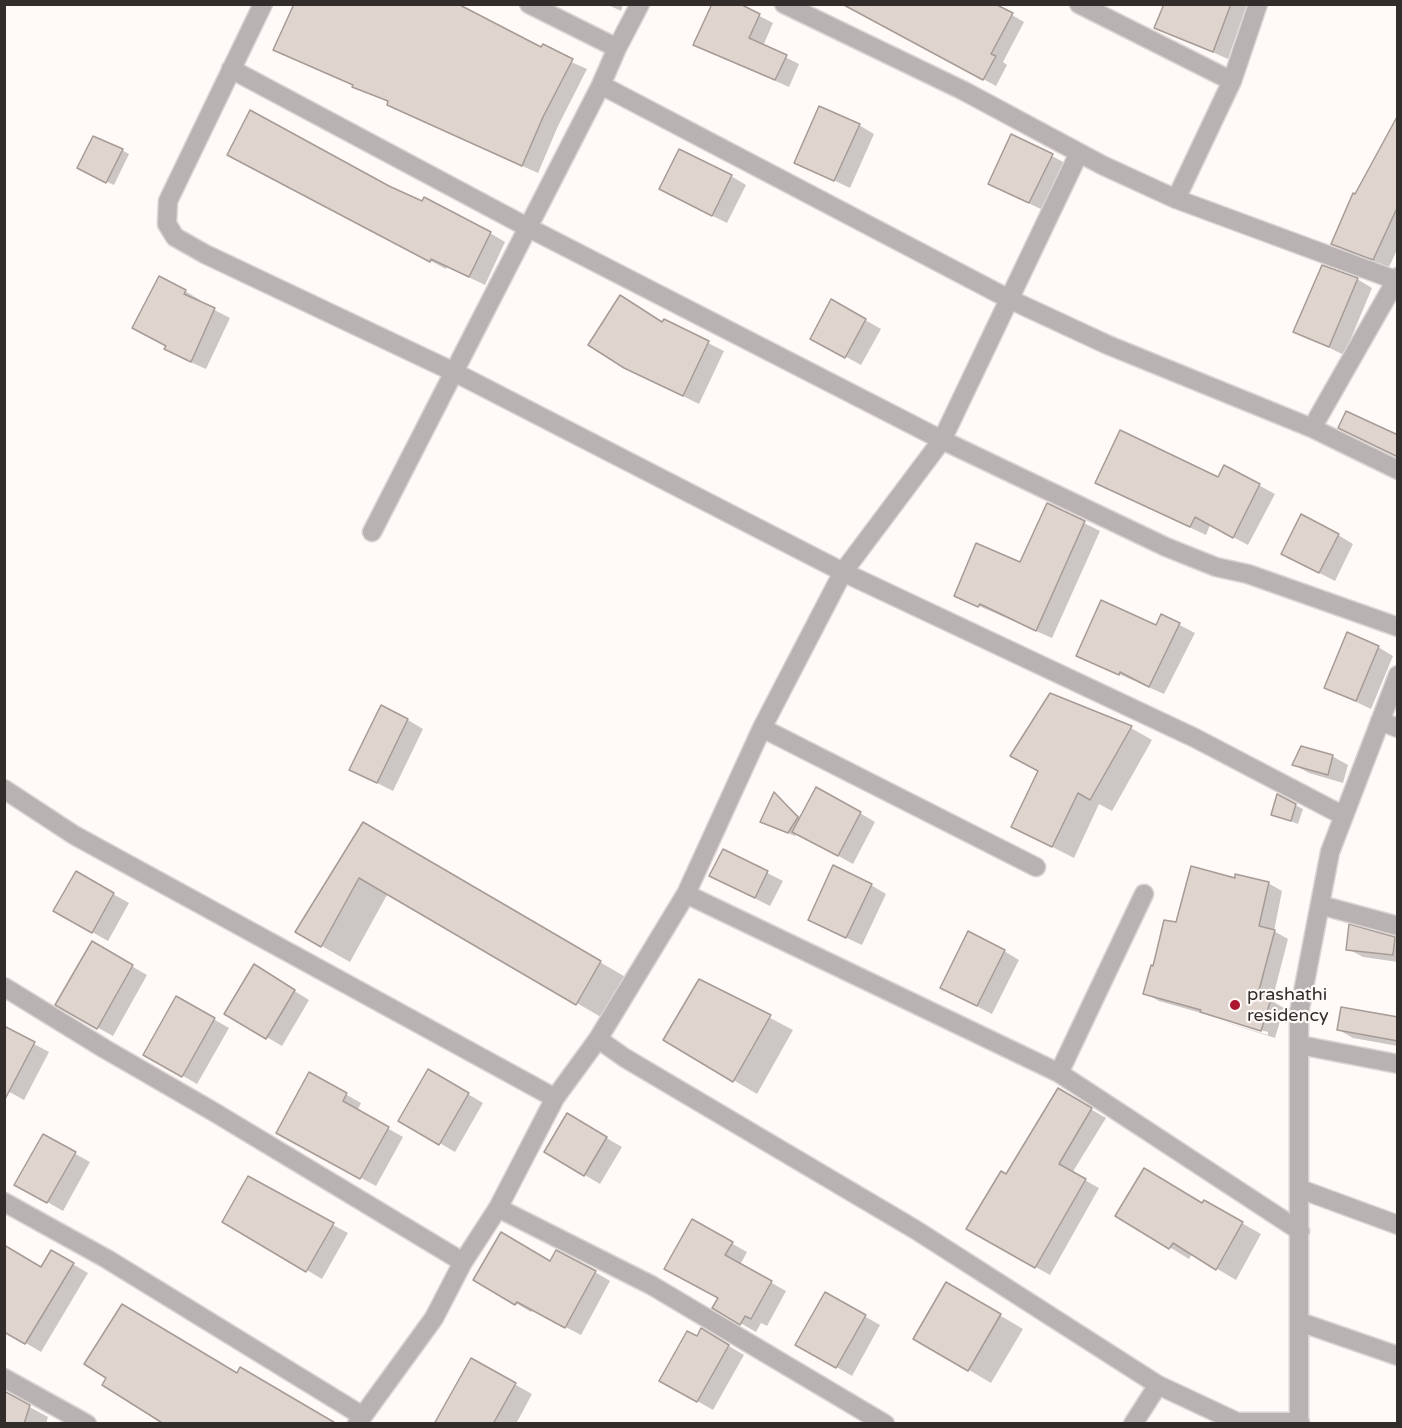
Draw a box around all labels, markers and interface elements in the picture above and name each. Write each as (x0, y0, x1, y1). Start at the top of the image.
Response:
place label: prashathi residency (1247, 984, 1329, 1026)
marker: prashathi residency (1228, 998, 1242, 1012)

